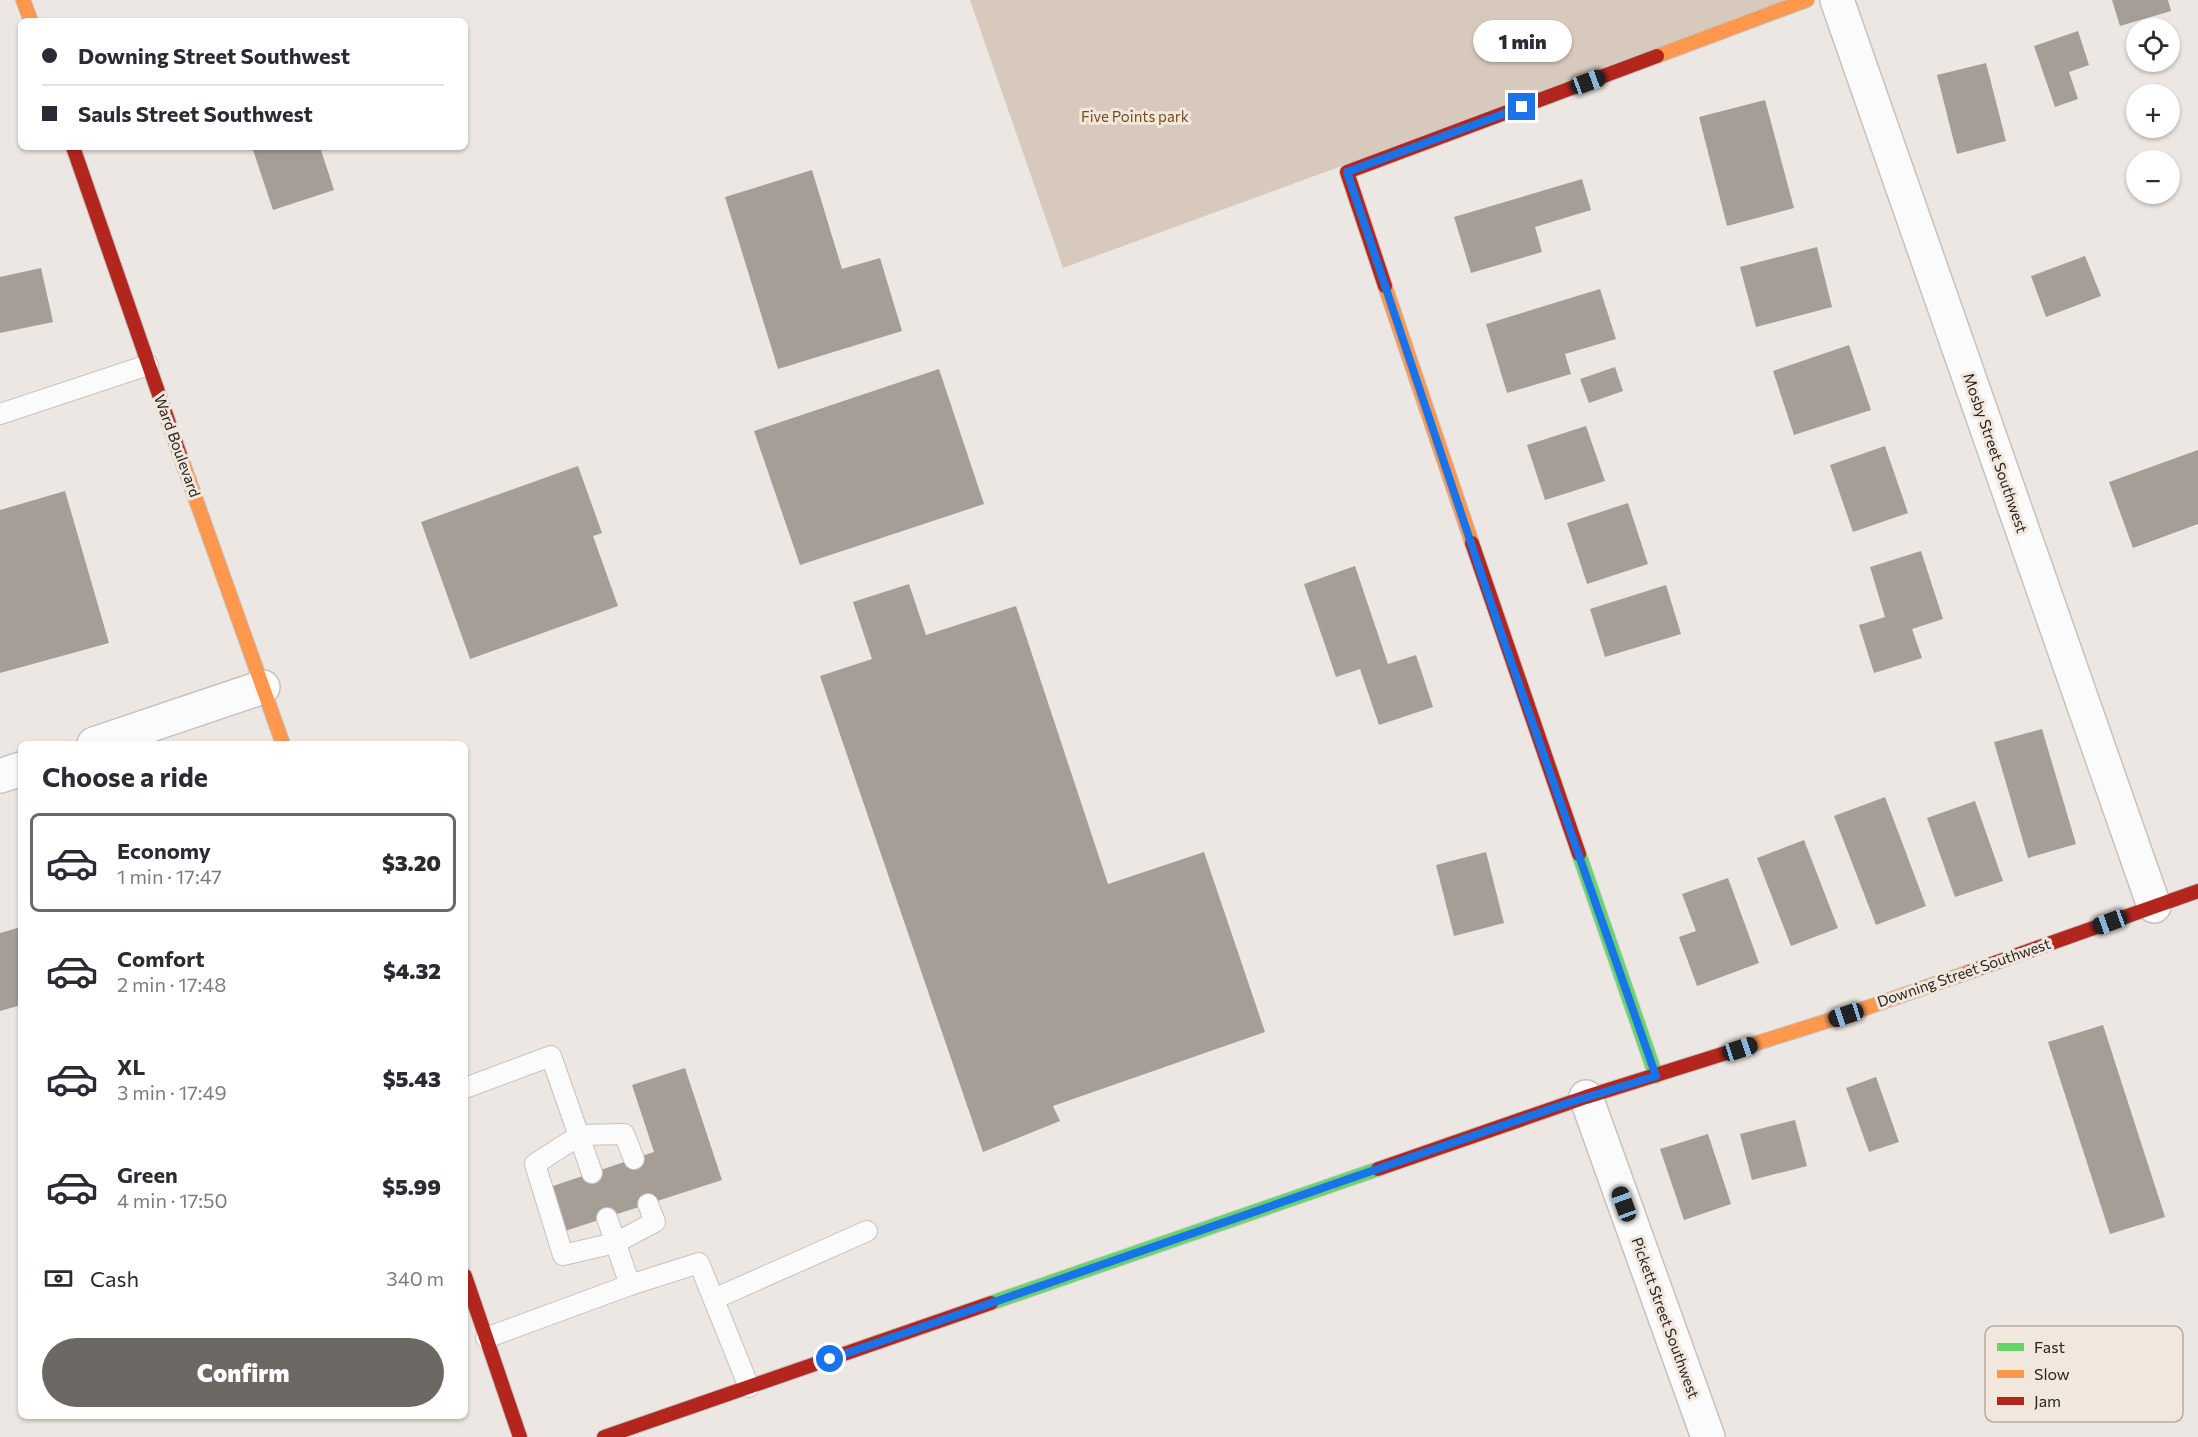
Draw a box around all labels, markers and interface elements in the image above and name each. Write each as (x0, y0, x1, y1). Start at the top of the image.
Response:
map controls (2126, 18, 2180, 204)
button: locate (2126, 18, 2180, 72)
callout: 1 min (1472, 20, 1571, 62)
text: 1 min (1498, 29, 1547, 53)
text: Downing Street Southwest (78, 42, 350, 69)
car (1568, 67, 1608, 97)
button: + (2126, 84, 2180, 138)
route end (1508, 93, 1535, 120)
text: Sauls Street Southwest (78, 100, 313, 127)
park label: Five Points park (1081, 107, 1189, 125)
button: − (2126, 150, 2180, 204)
street label: Mosby Street Southwest (1960, 370, 2032, 535)
street label: Ward Boulevard (151, 392, 205, 499)
text: Choose a ride (42, 760, 208, 793)
icon: car (45, 836, 99, 890)
text: Economy (117, 837, 211, 864)
text: $3.20 (382, 849, 441, 876)
text: 1 min · 17:47 (117, 864, 222, 888)
car (2090, 907, 2130, 937)
street label: Downing Street Southwest (1875, 934, 2053, 1010)
icon: car (45, 944, 99, 998)
text: Comfort (117, 945, 205, 972)
text: $4.32 (383, 957, 441, 984)
text: 2 min · 17:48 (117, 972, 226, 996)
car (1826, 1001, 1866, 1029)
car (1720, 1035, 1760, 1063)
icon: car (45, 1052, 99, 1106)
text: XL (117, 1053, 145, 1080)
text: $5.43 (383, 1065, 441, 1092)
text: 3 min · 17:49 (117, 1080, 227, 1104)
icon: car (45, 1160, 99, 1214)
text: Green (117, 1161, 178, 1188)
text: $5.99 (382, 1173, 441, 1200)
car (1609, 1184, 1639, 1224)
text: 4 min · 17:50 (117, 1188, 228, 1212)
street label: Pickett Street Southwest (1628, 1235, 1703, 1401)
icon: cash (42, 1262, 75, 1295)
text: Cash (90, 1265, 139, 1292)
text: 340 m (386, 1266, 444, 1290)
legend (1985, 1326, 2183, 1422)
text: Fast (2034, 1337, 2065, 1356)
button: Confirm (42, 1338, 444, 1407)
route start (816, 1345, 843, 1372)
text: Slow (2034, 1364, 2070, 1383)
text: Jam (2034, 1391, 2061, 1410)

